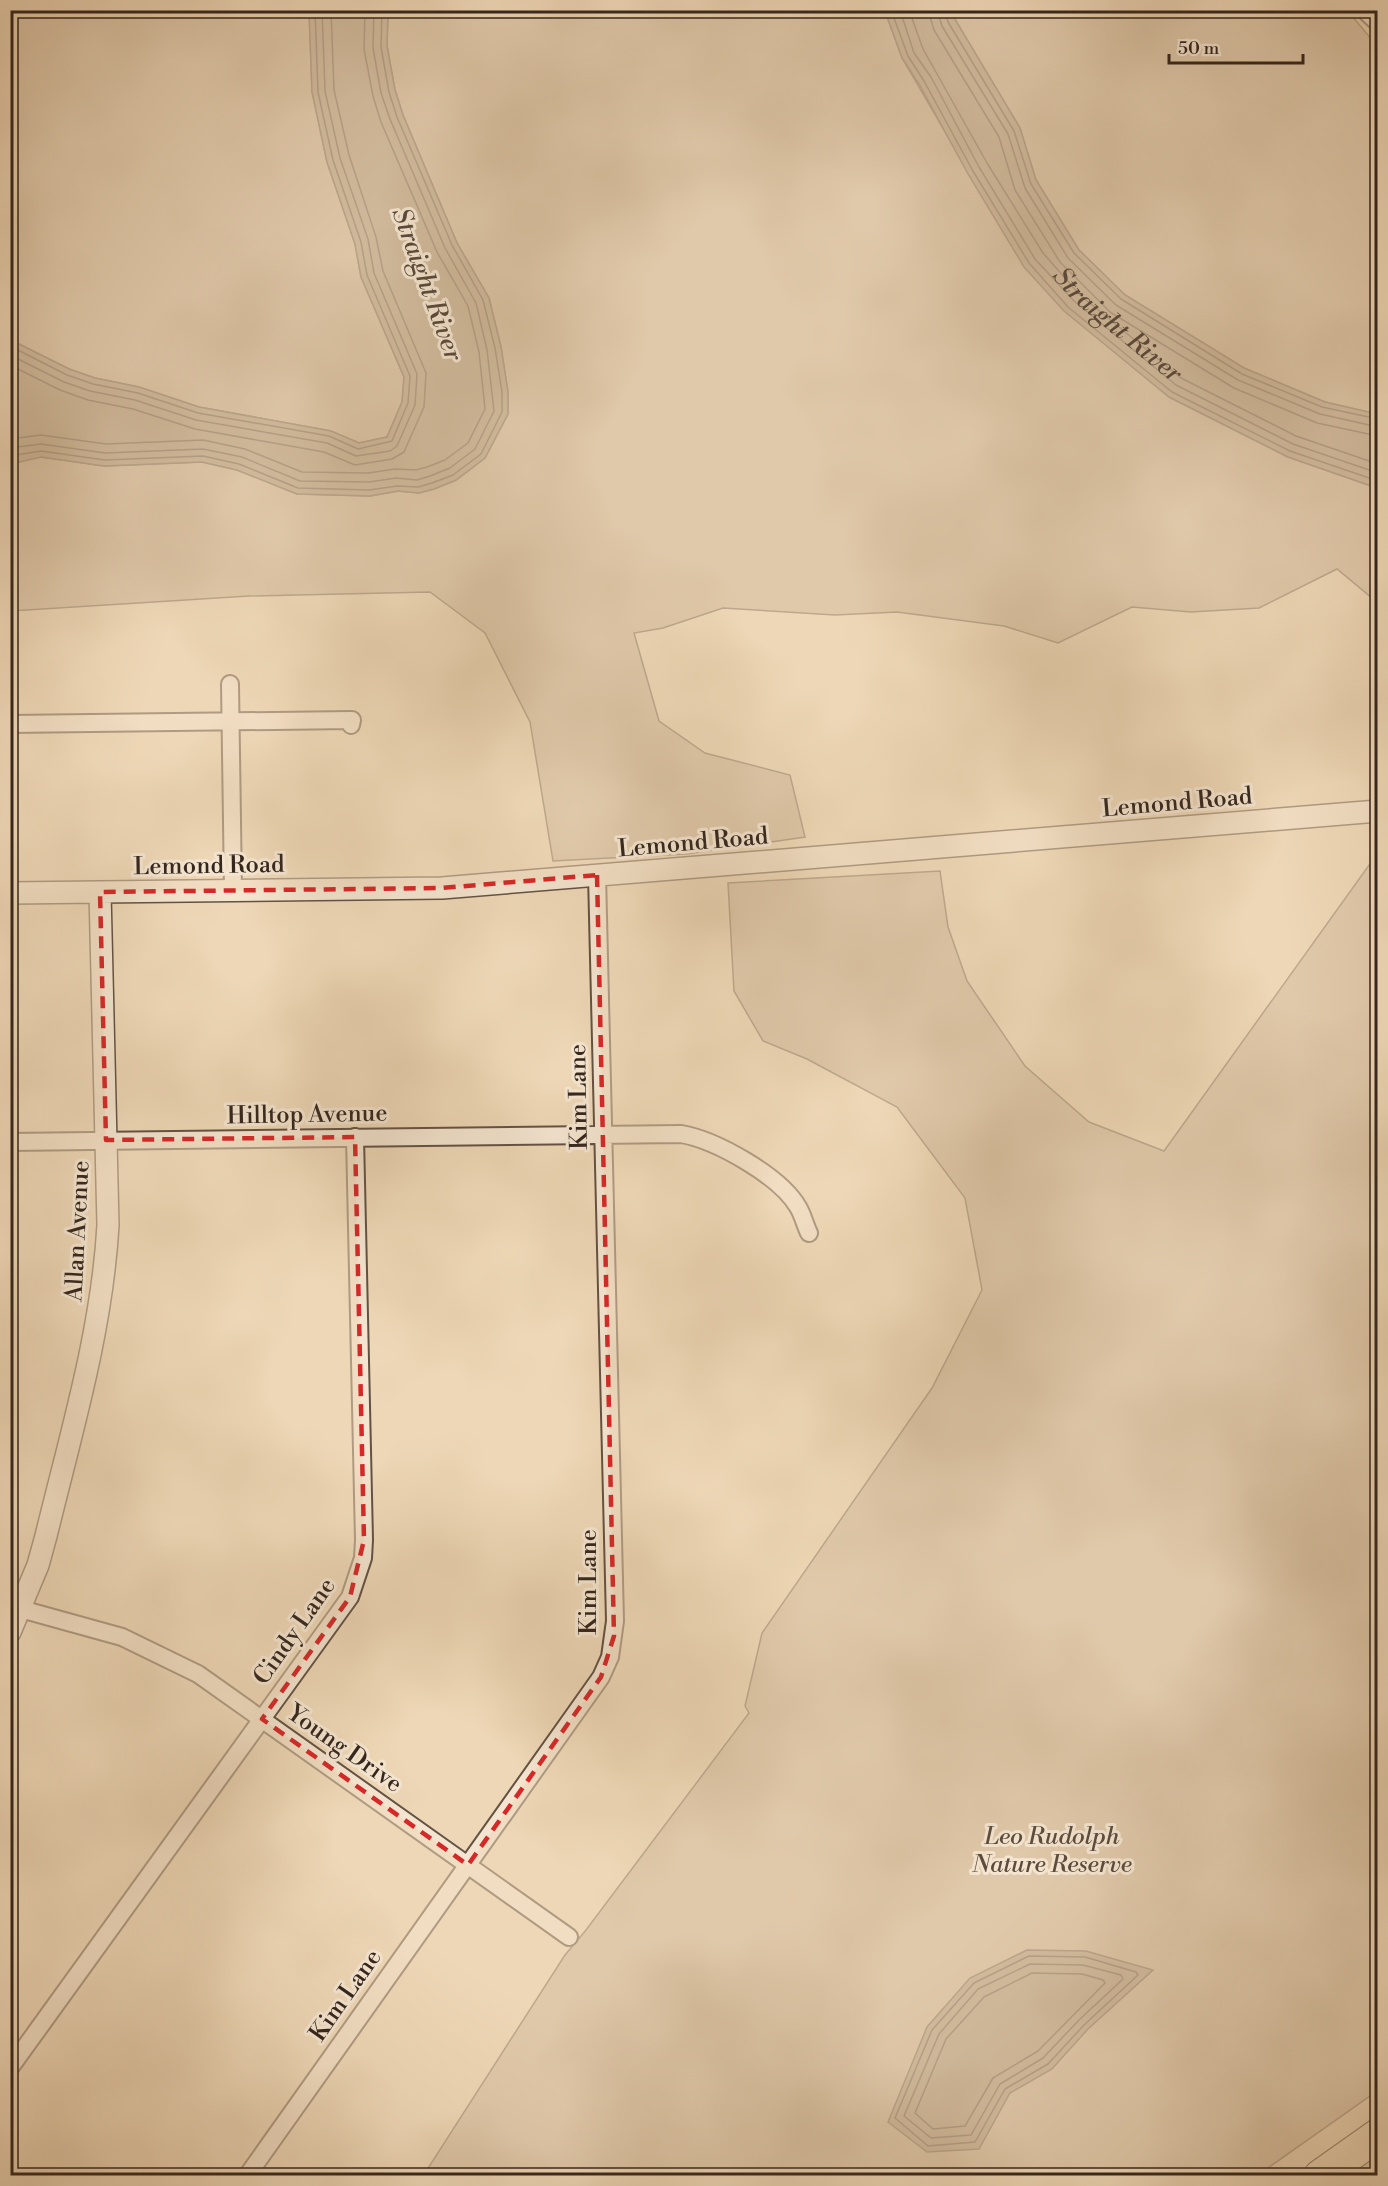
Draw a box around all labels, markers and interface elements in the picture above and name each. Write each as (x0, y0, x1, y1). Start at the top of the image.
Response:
scale bar (1169, 27, 1302, 65)
text: 50 m (1178, 37, 1220, 60)
water label: Straight River (385, 203, 470, 366)
water label: Straight River (1046, 261, 1189, 390)
street label: Lemond Road (1101, 781, 1254, 825)
street label: Lemond Road (617, 821, 770, 865)
street label: Lemond Road (133, 850, 285, 882)
street label: Kim Lane (563, 1044, 595, 1150)
street label: Hilltop Avenue (226, 1099, 388, 1131)
street label: Allan Avenue (59, 1160, 97, 1303)
street label: Kim Lane (574, 1529, 604, 1635)
street label: Cindy Lane (247, 1572, 343, 1691)
street label: Young Drive (279, 1697, 408, 1800)
park label: Leo Rudolph Nature Reserve (971, 1822, 1132, 1880)
street label: Kim Lane (303, 1944, 388, 2048)

